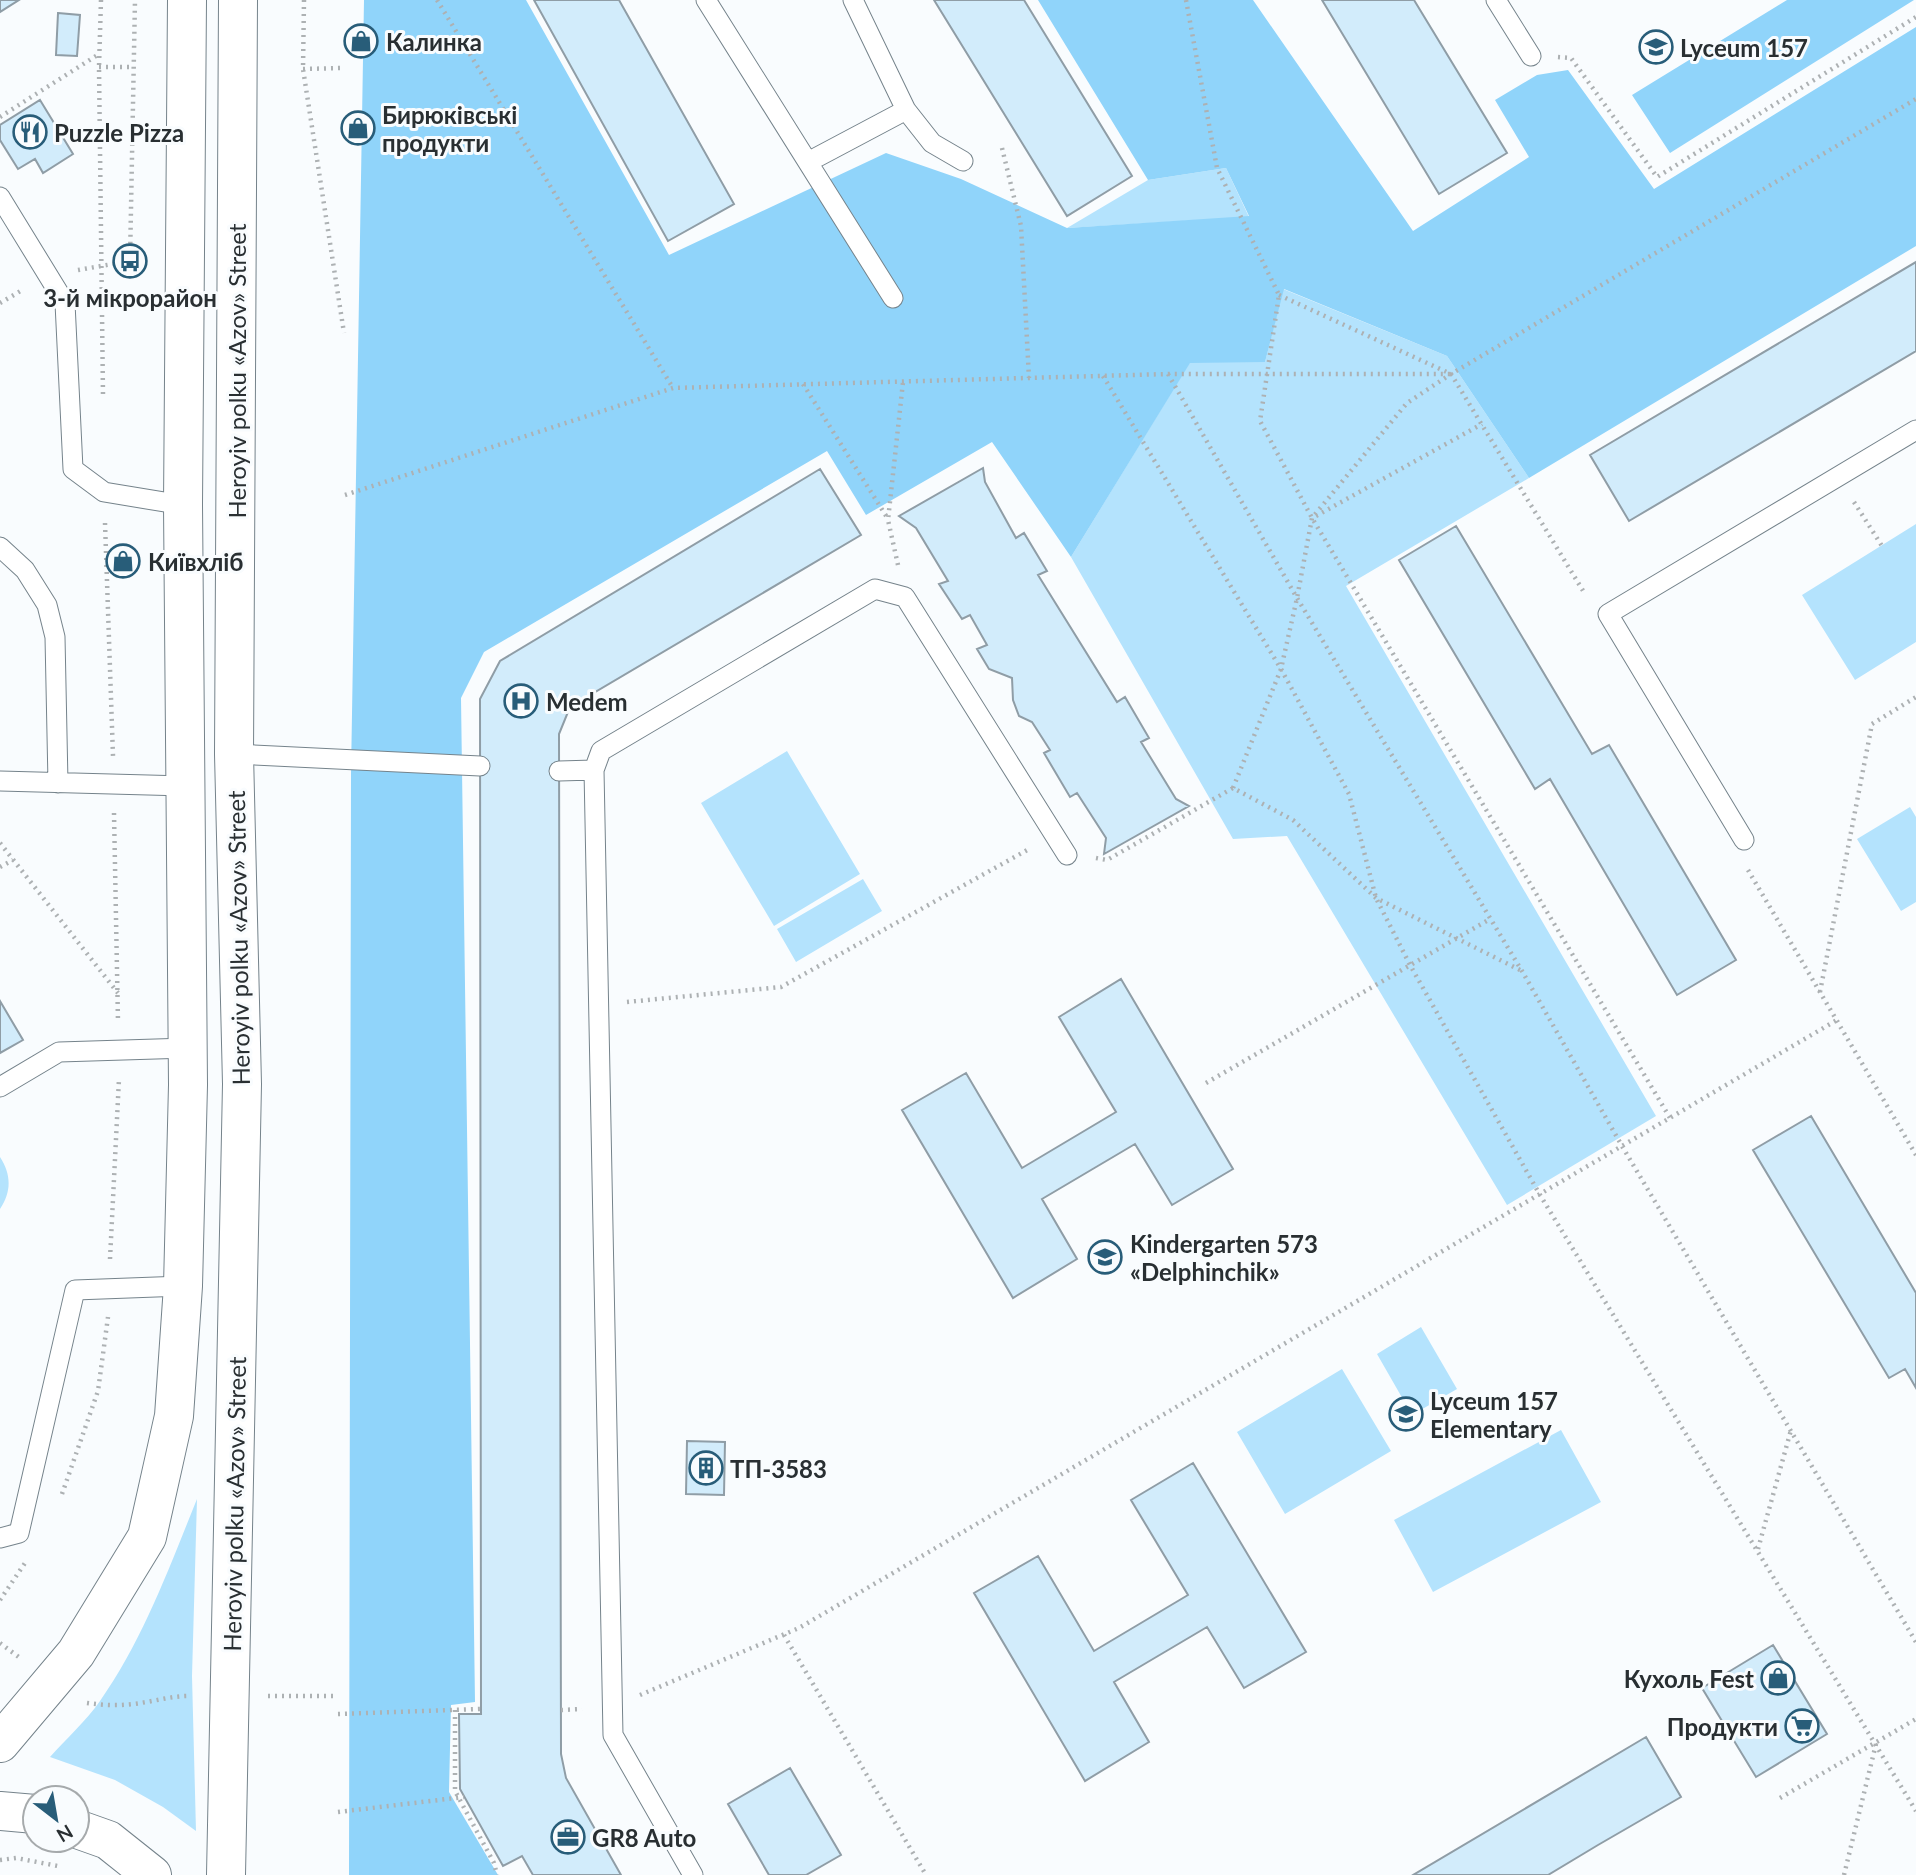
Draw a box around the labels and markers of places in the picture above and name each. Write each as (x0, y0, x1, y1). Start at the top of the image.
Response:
shop icon: Калинка (342, 22, 380, 60)
place label: Калинка (386, 27, 482, 56)
school or university icon: Lyceum 157 (1637, 28, 1675, 66)
place label: Lyceum 157 (1680, 33, 1808, 62)
place label: Бирюківські продукти (382, 100, 517, 157)
shop icon: Бирюківські продукти (339, 109, 377, 147)
restaurant icon: Puzzle Pizza (11, 113, 49, 151)
place label: Puzzle Pizza (54, 118, 184, 147)
bus stop icon: 3-й мікрорайон (111, 242, 149, 280)
place label: 3-й мікрорайон (43, 283, 217, 312)
shop icon: Київхліб (104, 542, 142, 580)
place label: Київхліб (148, 547, 244, 576)
hospital icon: Medem (502, 682, 540, 720)
place label: Medem (546, 687, 628, 716)
place label: Kindergarten 573 «Delphinchik» (1130, 1229, 1318, 1286)
school or university icon: Kindergarten 573 «Delphinchik» (1086, 1238, 1124, 1276)
place label: Lyceum 157 Elementary (1430, 1386, 1558, 1443)
school or university icon: Lyceum 157 Elementary (1387, 1395, 1425, 1433)
building icon: ТП-3583 (687, 1449, 725, 1487)
place label: ТП-3583 (730, 1454, 827, 1483)
shop icon: Кухоль Fest (1759, 1659, 1797, 1697)
place label: Кухоль Fest (1624, 1664, 1754, 1693)
supermarket icon: Продукти (1783, 1707, 1821, 1745)
place label: Продукти (1667, 1712, 1778, 1741)
office icon: GR8 Auto (549, 1818, 587, 1856)
place label: GR8 Auto (592, 1823, 696, 1852)

